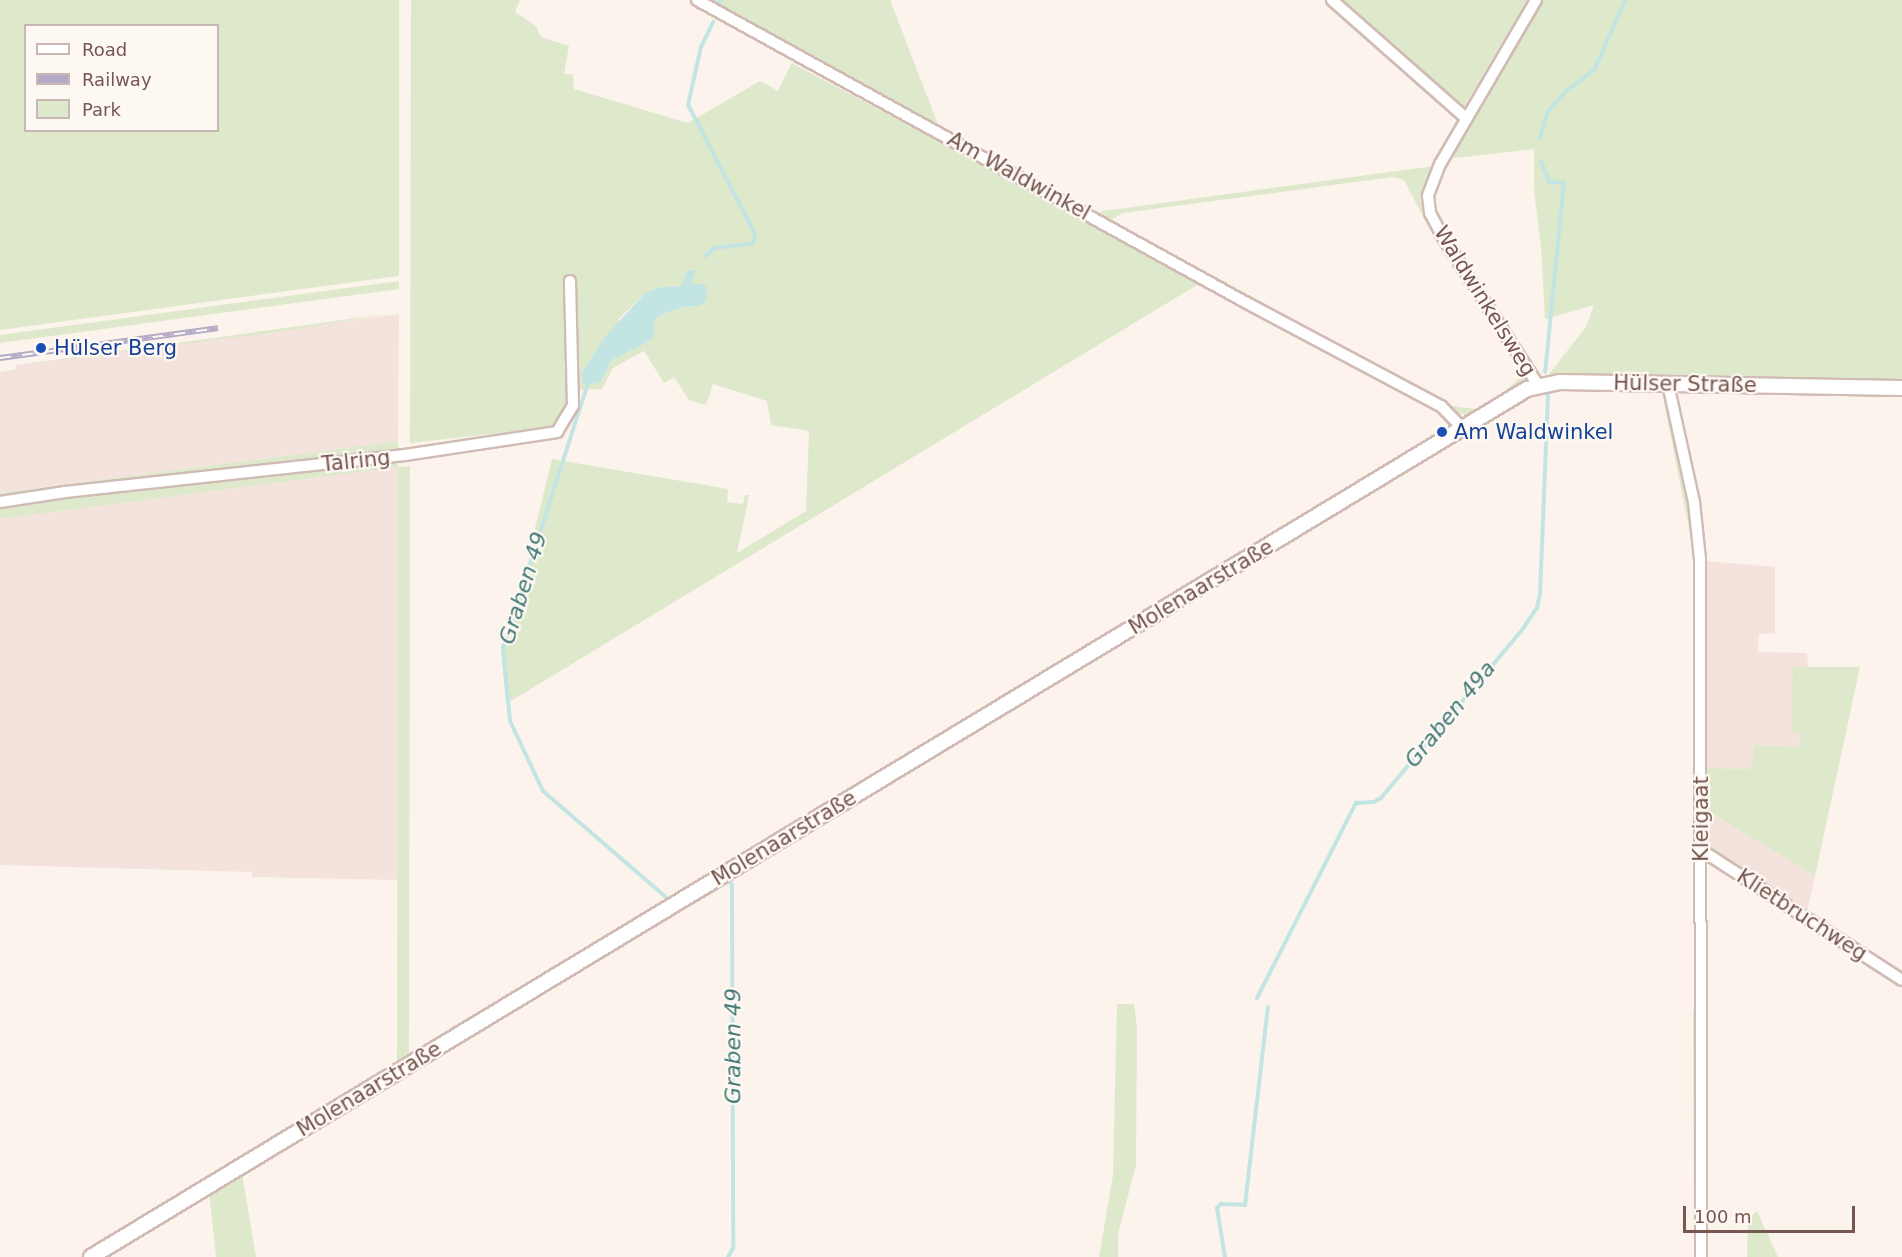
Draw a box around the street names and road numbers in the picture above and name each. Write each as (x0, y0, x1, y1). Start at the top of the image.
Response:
street label: Am Waldwinkel (943, 126, 1095, 226)
street label: Waldwinkelsweg (1429, 221, 1541, 381)
street label: Hülser Straße (1613, 370, 1757, 398)
street label: Talring (320, 445, 392, 477)
street label: Molenaarstraße (1124, 534, 1278, 640)
street label: Kleigaat (1688, 776, 1714, 862)
street label: Molenaarstraße (707, 785, 861, 891)
street label: Klietbruchweg (1732, 864, 1872, 966)
street label: Molenaarstraße (292, 1036, 446, 1142)

